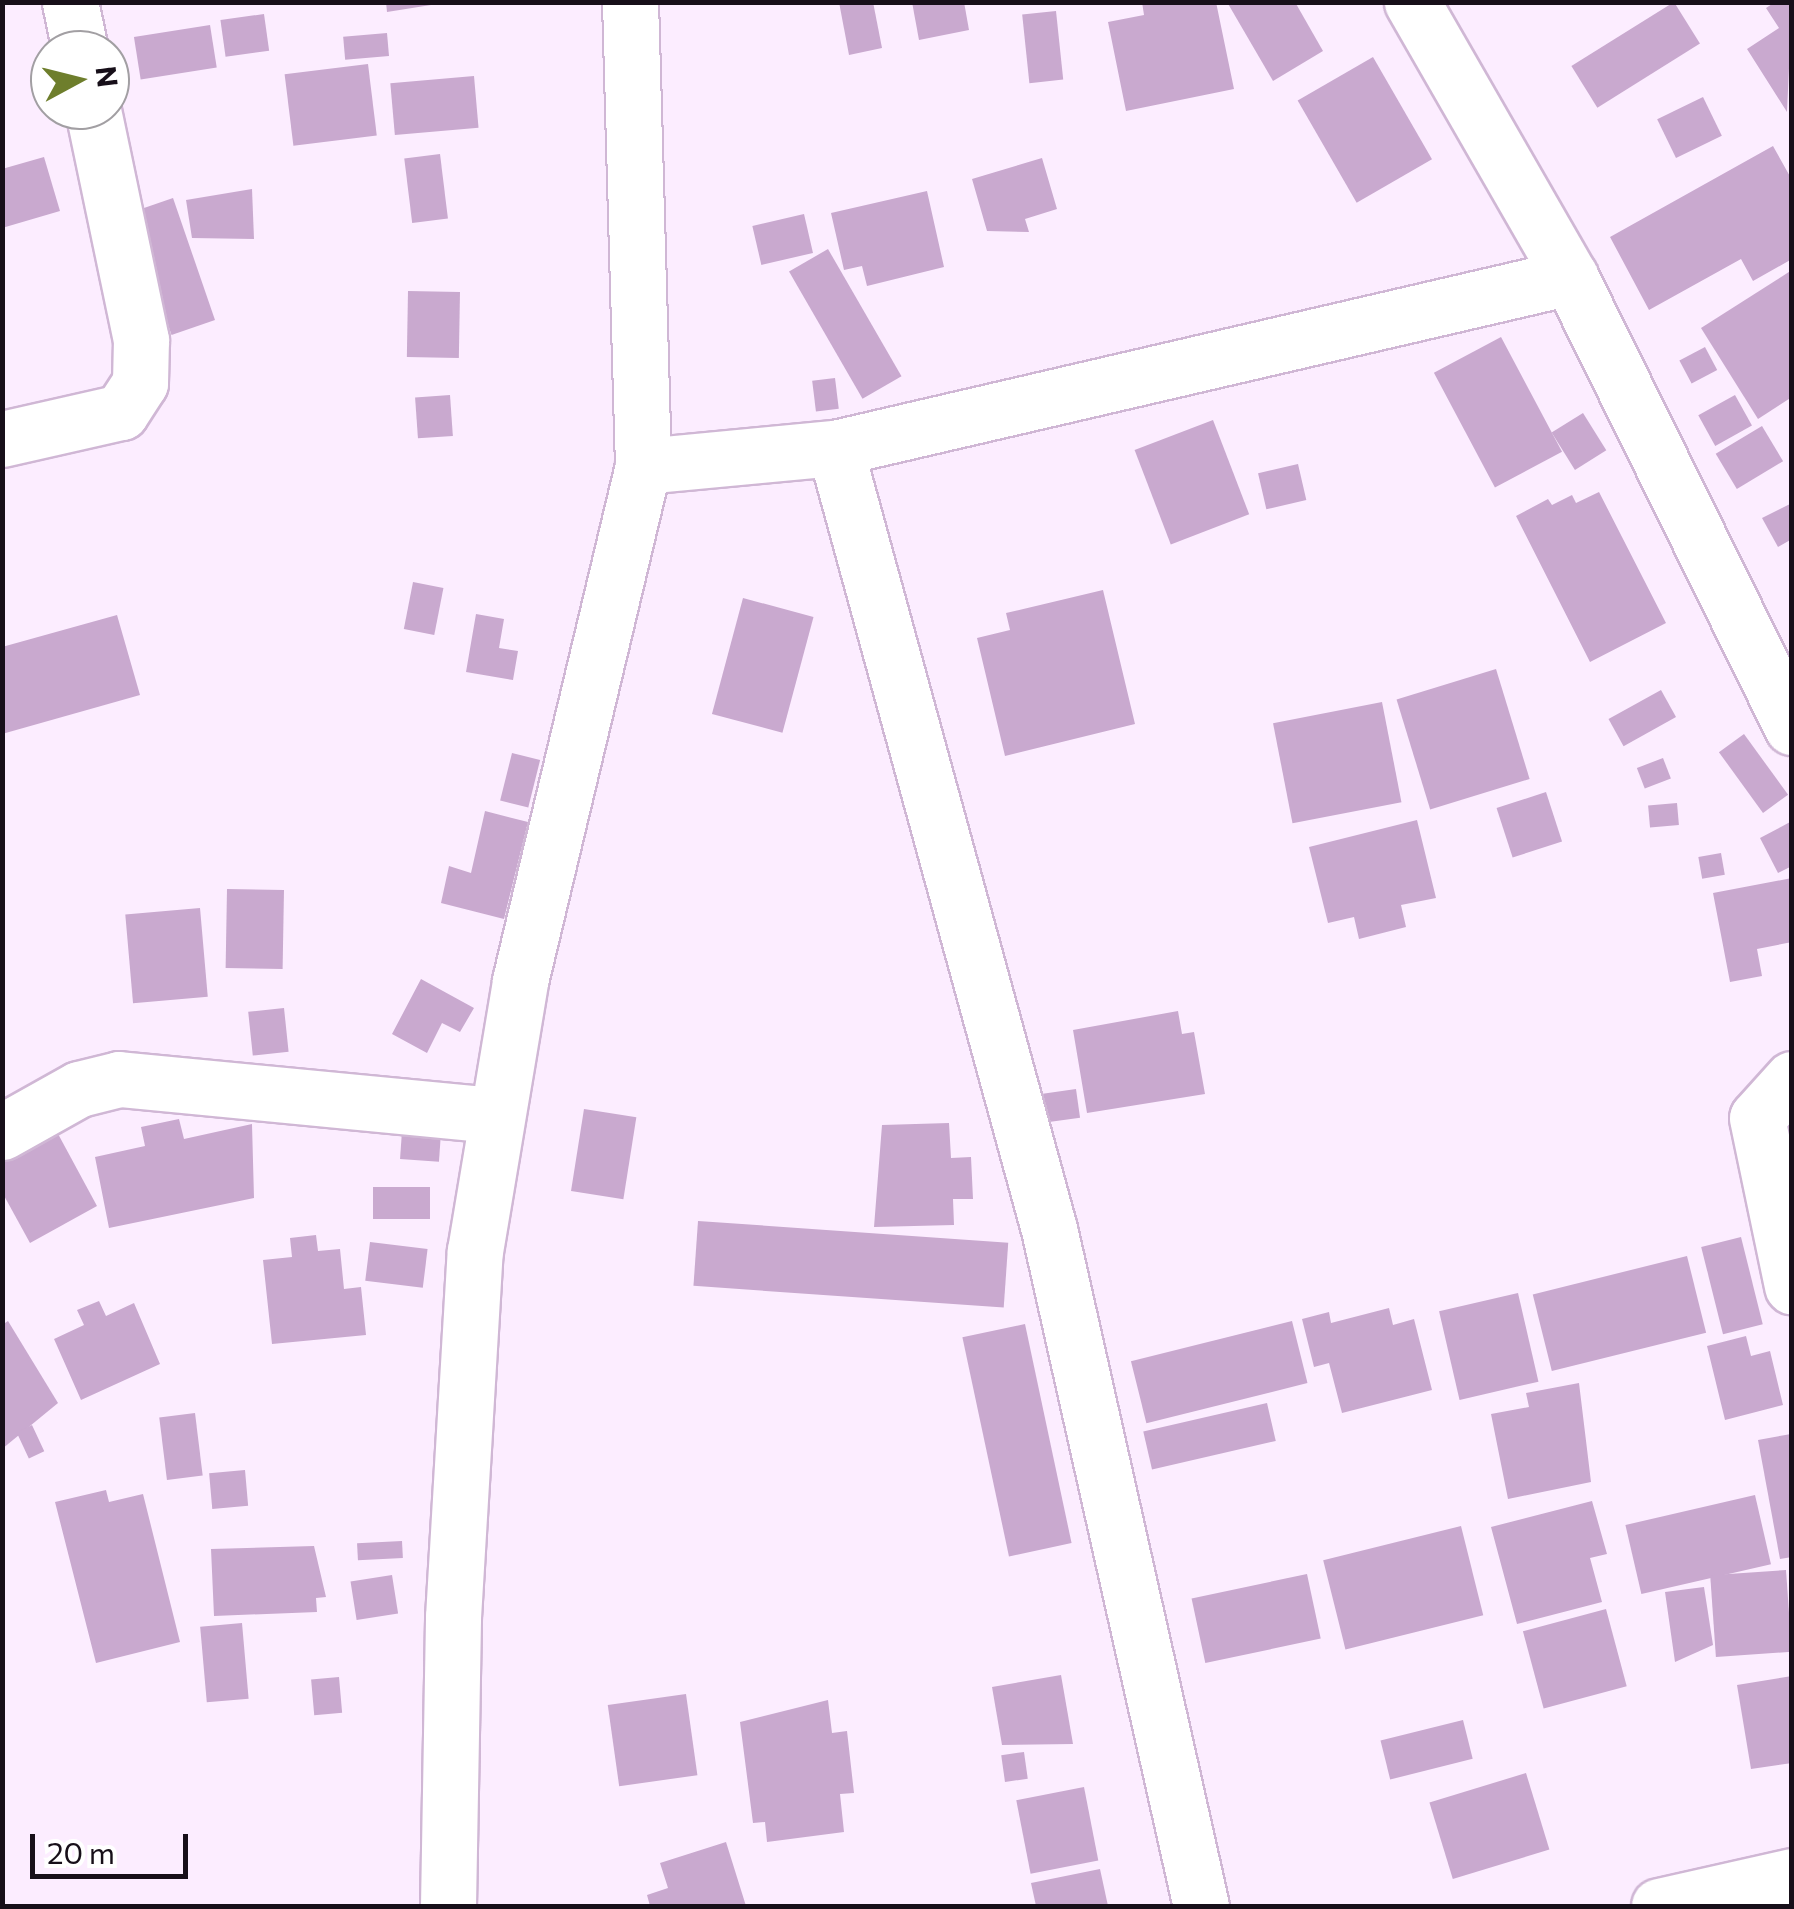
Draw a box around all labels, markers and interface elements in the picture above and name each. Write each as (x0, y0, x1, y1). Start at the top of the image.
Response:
north arrow (30, 30, 130, 130)
text: N (90, 64, 126, 89)
scale bar (35, 1814, 192, 1876)
text: 20 m (47, 1833, 115, 1870)

